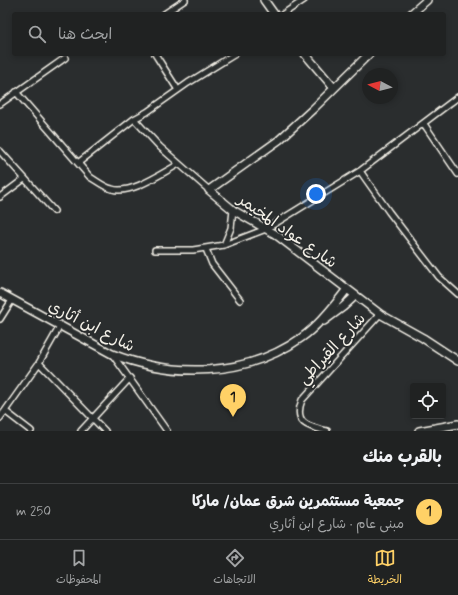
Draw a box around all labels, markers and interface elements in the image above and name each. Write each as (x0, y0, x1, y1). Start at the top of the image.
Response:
search box (12, 12, 446, 56)
icon: search (26, 23, 48, 45)
text: ابحث هنا (58, 25, 112, 45)
north arrow (362, 68, 398, 104)
your location (306, 184, 326, 204)
street label: شارع عواد المخيمر (232, 188, 341, 273)
street label: شارع ابن أثاري (45, 296, 138, 357)
street label: شارع القيراطي (293, 309, 373, 391)
map controls (410, 383, 446, 419)
button: locate (410, 383, 446, 419)
pin: 1 (220, 384, 246, 417)
text: بالقرب منك (363, 446, 442, 468)
text: جمعية مستثمرين شرق عمان/ ماركا (192, 492, 404, 512)
text: 250 m (16, 503, 51, 520)
text: 1 (426, 503, 432, 520)
text: مبنى عام · شارع ابن أثاري (269, 516, 404, 533)
tab: المحفوظات (56, 547, 101, 589)
tab: الاتجاهات (213, 547, 256, 589)
tab: الخريطة (368, 547, 402, 589)

